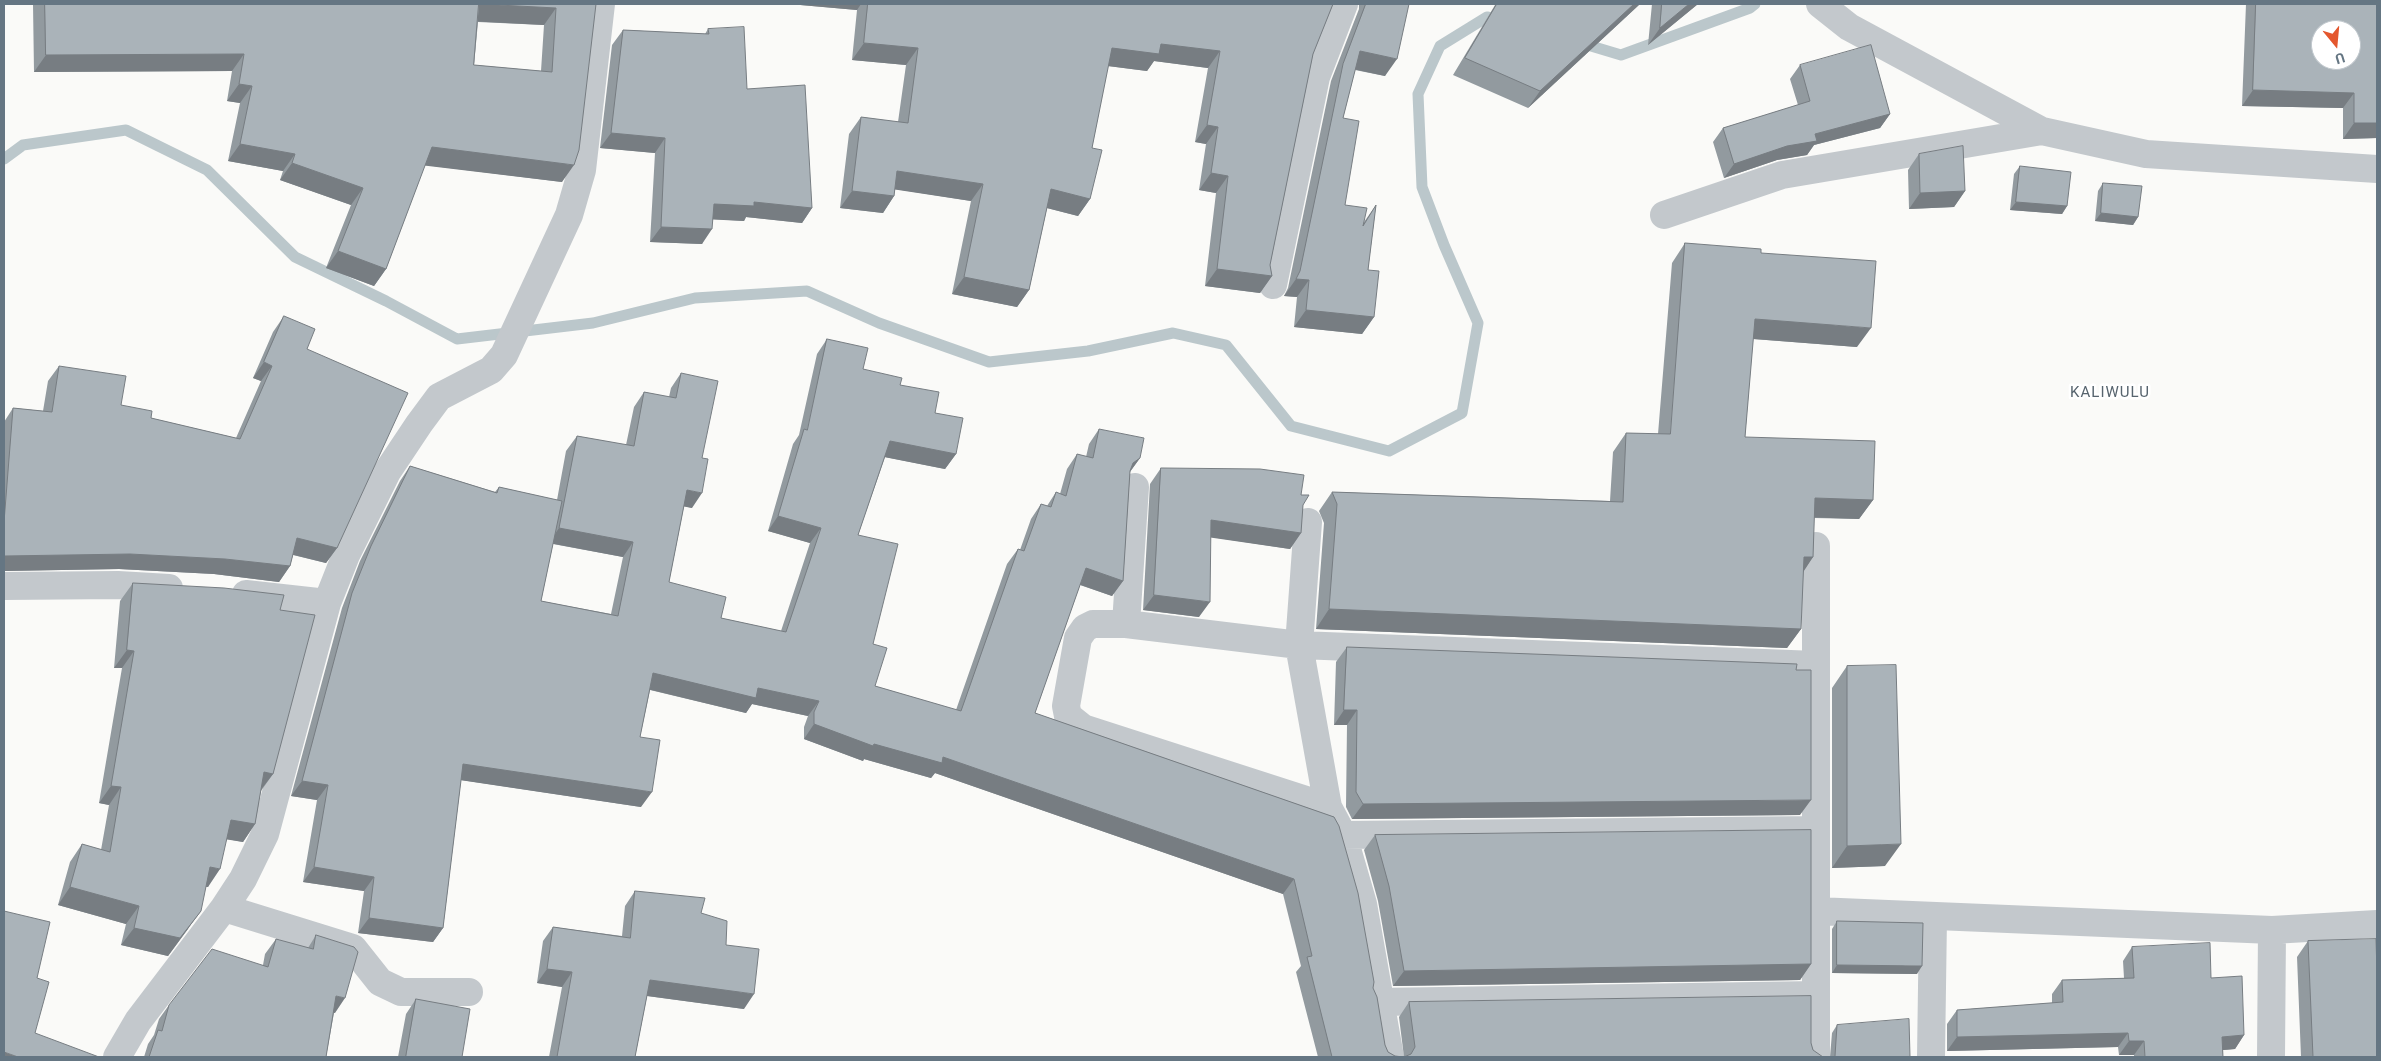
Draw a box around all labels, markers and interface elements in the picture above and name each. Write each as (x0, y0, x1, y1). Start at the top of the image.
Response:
north arrow (2311, 20, 2361, 70)
text: U (2333, 49, 2347, 67)
district label: KALIWULU (2069, 384, 2151, 402)

